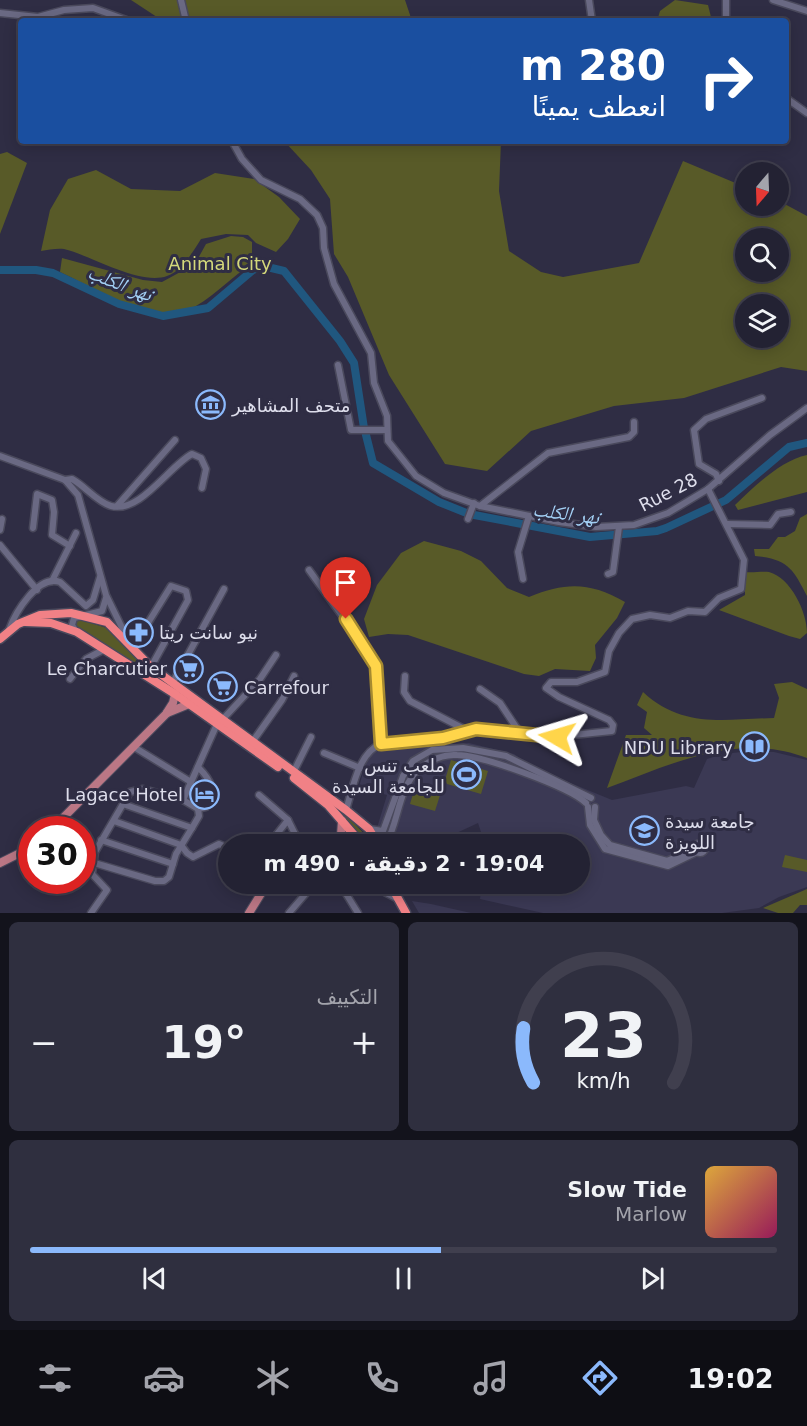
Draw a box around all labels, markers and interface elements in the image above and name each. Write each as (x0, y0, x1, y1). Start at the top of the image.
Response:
text: 280 m (520, 41, 666, 90)
icon: right (687, 42, 765, 120)
text: انعطف يمينًا (532, 91, 666, 122)
north arrow (735, 162, 789, 216)
map controls (735, 162, 789, 348)
button: search (735, 228, 789, 282)
park label: Animal City (168, 253, 272, 274)
water label: نهر الكلب (84, 260, 158, 307)
button: layers (735, 294, 789, 348)
museum icon: متحف المشاهير (195, 389, 227, 421)
place label: متحف المشاهير (231, 395, 350, 417)
street label: Rue 28 (635, 468, 701, 516)
water label: نهر الكلب (531, 497, 603, 529)
pin (320, 557, 371, 619)
icon: arrive (329, 566, 362, 599)
pharmacy icon: نيو سانت ريتا (122, 616, 154, 648)
place label: نيو سانت ريتا (159, 622, 258, 644)
supermarket icon: Le Charcutier (172, 652, 204, 684)
place label: Le Charcutier (47, 658, 168, 679)
supermarket icon: Carrefour (207, 671, 239, 703)
place label: Carrefour (244, 677, 330, 698)
position arrow (525, 705, 589, 769)
library icon: NDU Library (738, 731, 770, 763)
place label: NDU Library (624, 737, 733, 758)
place label: ملعب تنس للجامعة السيدة (332, 755, 445, 797)
sports icon: ملعب تنس للجامعة السيدة (450, 759, 482, 791)
hotel icon: Lagace Hotel (188, 778, 220, 810)
place label: Lagace Hotel (65, 784, 183, 805)
place label: جامعة سيدة اللويزة (665, 811, 755, 854)
school or university icon: جامعة سيدة اللويزة (628, 815, 660, 847)
speed limit sign: 30 (18, 816, 96, 894)
text: 19:04 · 2 دقيقة · 490 m (264, 851, 544, 876)
text: التكييف (316, 985, 378, 1009)
text: 23 (560, 999, 646, 1072)
text: 19° (161, 1016, 247, 1069)
text: − (30, 1023, 58, 1062)
text: + (350, 1023, 378, 1062)
text: km/h (576, 1069, 630, 1094)
text: Slow Tide (567, 1177, 687, 1202)
text: Marlow (615, 1202, 687, 1226)
icon: previous (138, 1262, 171, 1295)
icon: pause (387, 1262, 420, 1295)
icon: next (636, 1262, 669, 1295)
icon: filters (34, 1357, 76, 1399)
icon: car (143, 1357, 185, 1399)
icon: climate (252, 1357, 294, 1399)
icon: phone (361, 1357, 403, 1399)
icon: music (470, 1357, 512, 1399)
icon: directions (579, 1357, 621, 1399)
text: 19:02 (688, 1363, 774, 1394)

